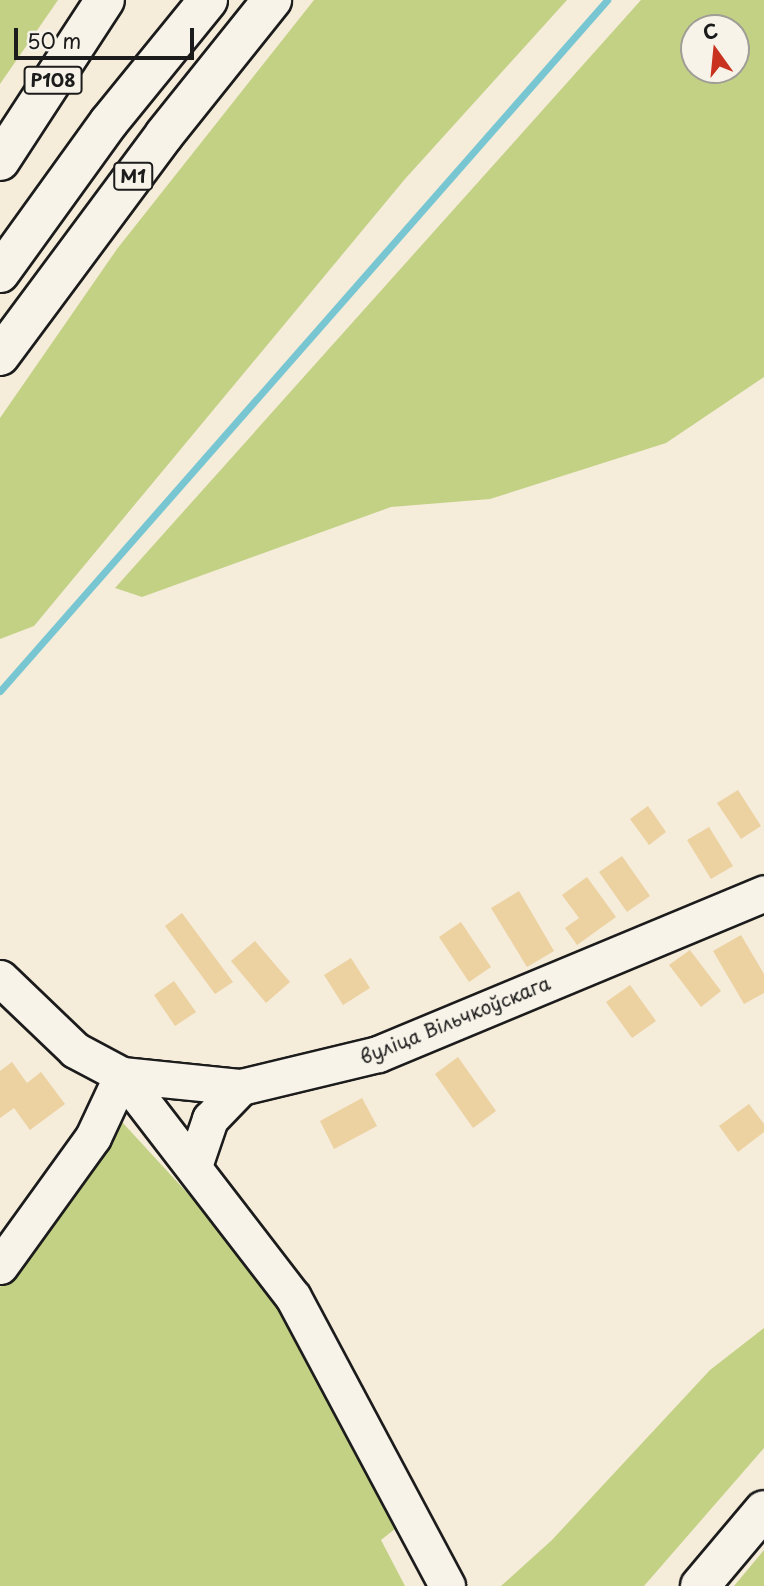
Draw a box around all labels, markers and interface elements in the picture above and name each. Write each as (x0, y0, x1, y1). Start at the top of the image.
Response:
scale bar (18, 14, 198, 58)
north arrow (680, 14, 750, 84)
text: С (700, 15, 721, 46)
text: 50 m (27, 24, 81, 56)
road number: Р108 (23, 66, 83, 94)
road number: М1 (112, 162, 154, 190)
street label: вуліца Вільчкоўскага (356, 971, 554, 1069)

